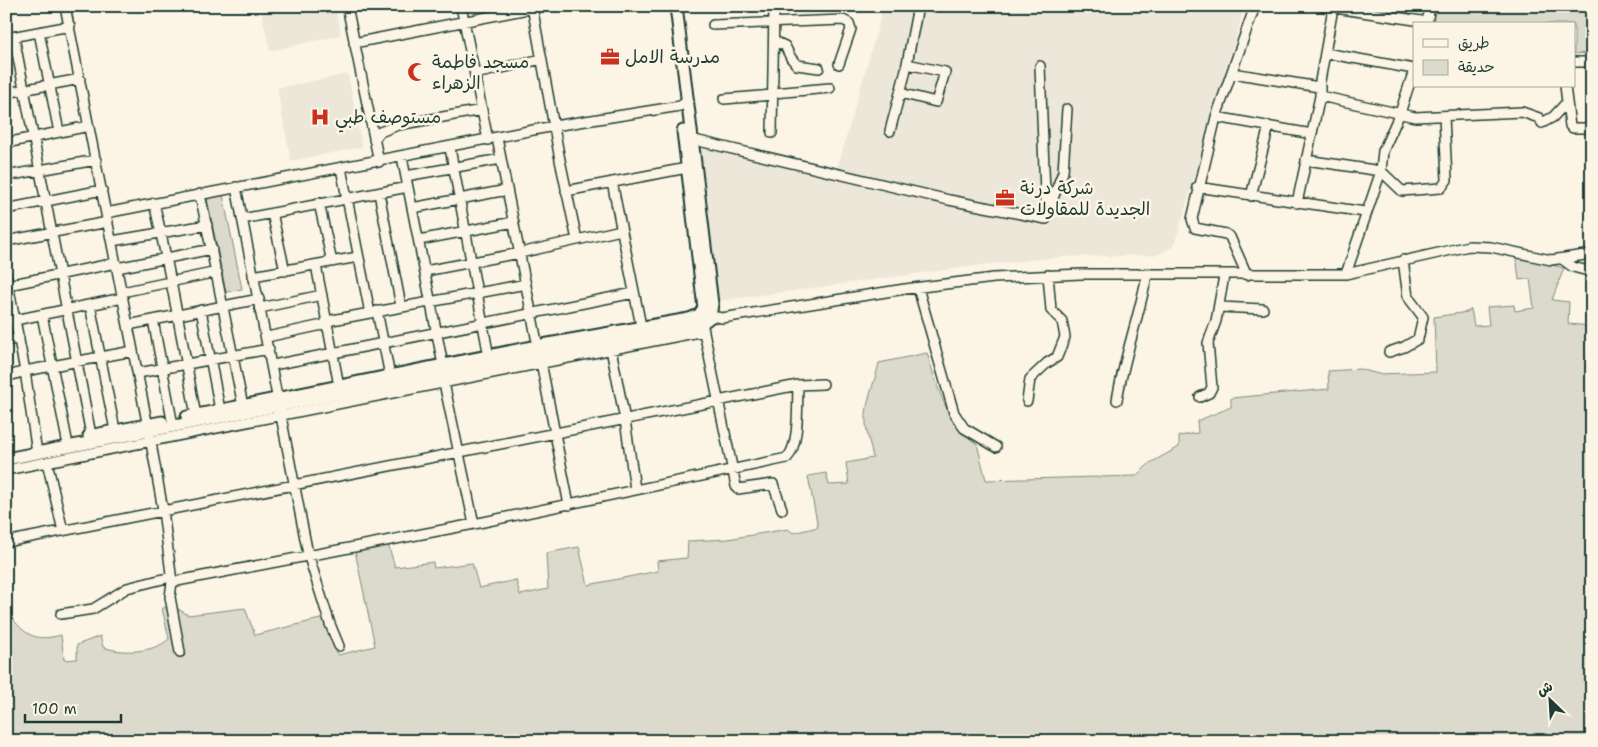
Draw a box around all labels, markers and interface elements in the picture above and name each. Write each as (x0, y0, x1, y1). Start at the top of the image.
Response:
legend (1413, 22, 1576, 88)
text: طريق (1458, 33, 1490, 53)
place label: مدرسة الامل (625, 45, 720, 69)
office icon: مدرسة الامل (599, 46, 621, 68)
place label: مسجد فاطمة الزهراء (432, 50, 529, 95)
text: حديقة (1458, 57, 1495, 77)
mosque icon: مسجد فاطمة الزهراء (406, 61, 428, 83)
place label: مستوصف طبي (335, 105, 441, 133)
hospital icon: مستوصف طبي (309, 106, 331, 128)
place label: شركة درنة الجديدة للمقاولات (1020, 176, 1150, 221)
office icon: شركة درنة الجديدة للمقاولات (994, 187, 1016, 209)
north arrow (1526, 674, 1576, 724)
text: ش (1534, 677, 1555, 700)
scale bar (25, 692, 121, 724)
text: 100 m (32, 699, 77, 719)

